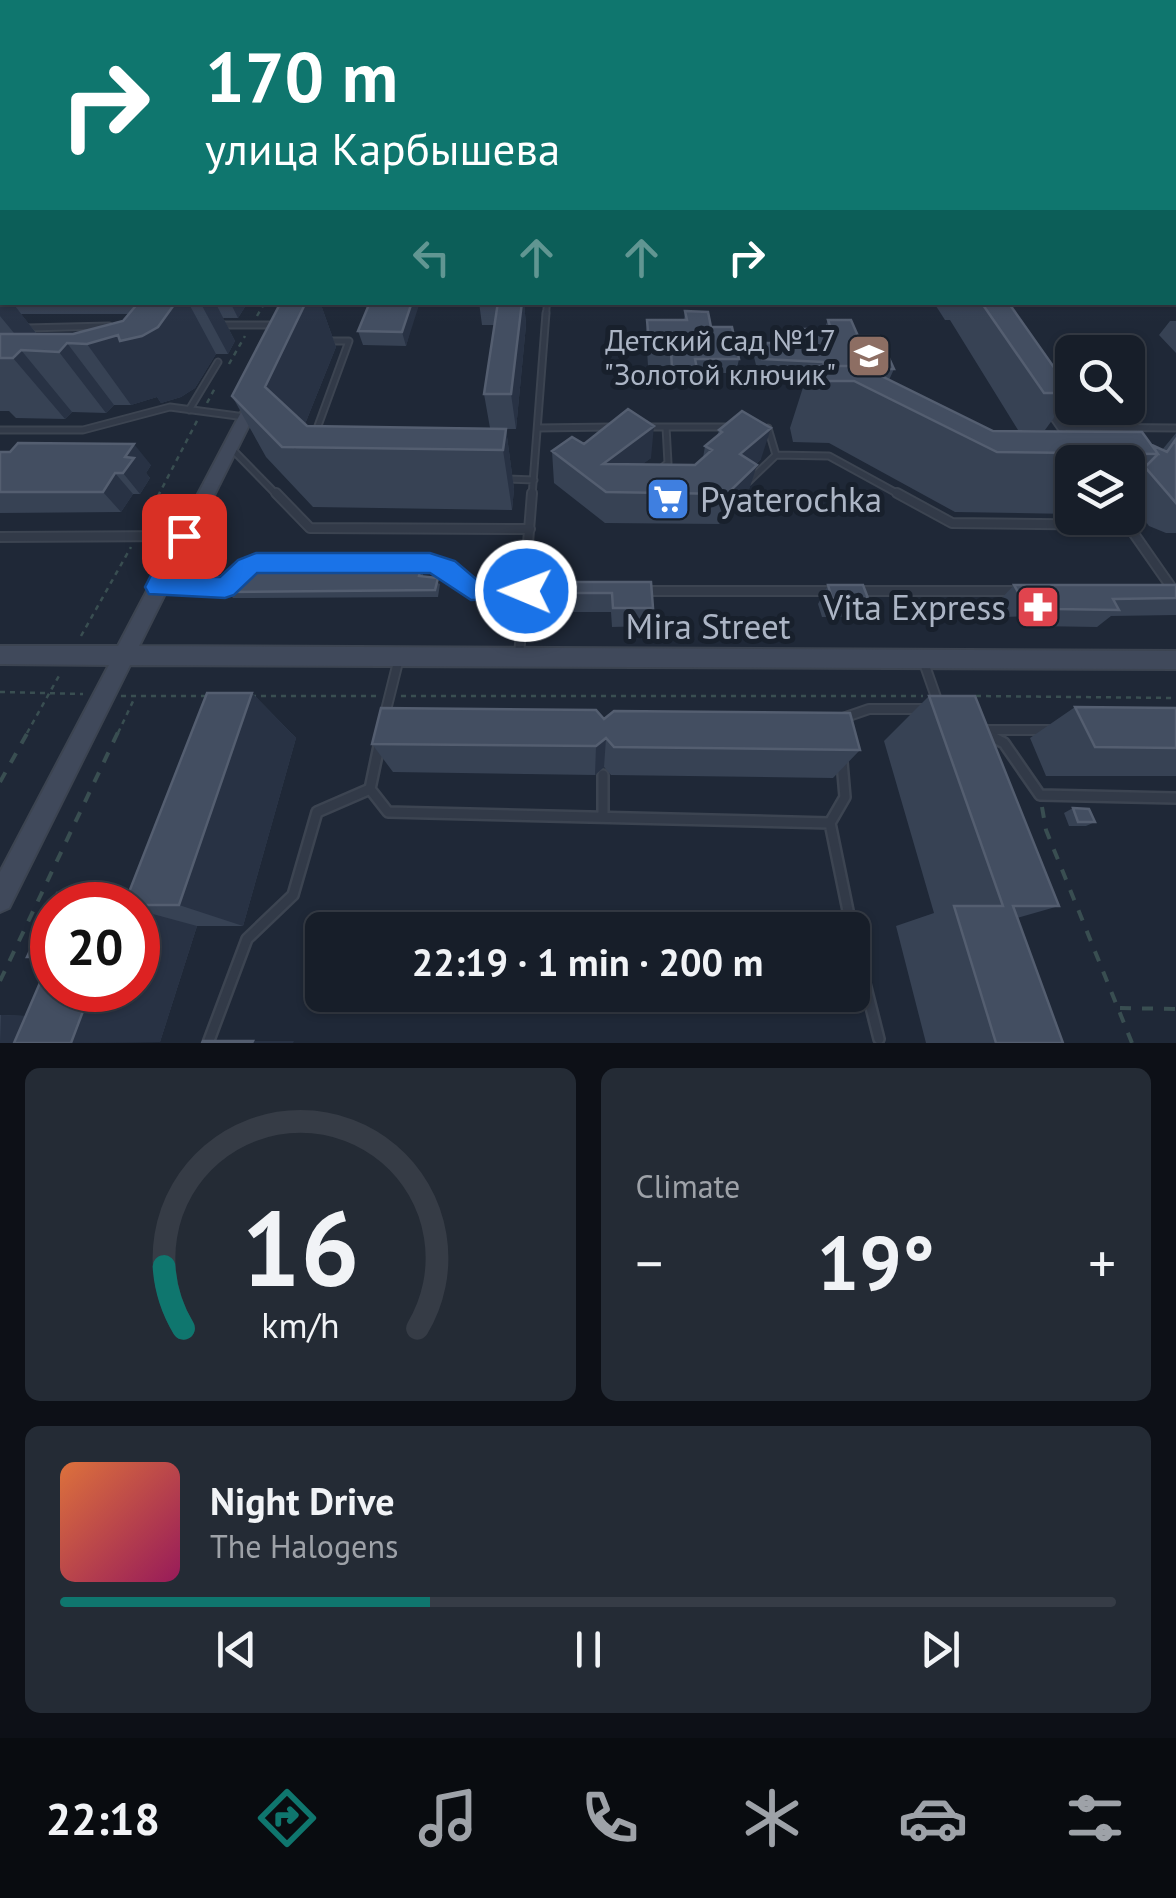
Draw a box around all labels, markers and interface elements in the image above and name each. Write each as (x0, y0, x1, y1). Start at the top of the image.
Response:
text: 170 m (205, 31, 398, 121)
icon: right (40, 40, 170, 170)
text: улица Карбышева (205, 119, 560, 177)
icon: left (404, 230, 459, 285)
icon: ahead (509, 230, 564, 285)
icon: ahead (614, 230, 669, 285)
icon: right (719, 230, 774, 285)
place label: Детский сад №17 "Золотой ключик" (604, 320, 836, 393)
school or university icon: Детский сад №17 "Золотой ключик" (846, 333, 892, 379)
map controls (1055, 335, 1145, 535)
button: search (1055, 335, 1145, 425)
button: layers (1055, 445, 1145, 535)
supermarket icon: Pyaterochka (645, 476, 691, 522)
place label: Pyaterochka (700, 476, 882, 522)
pin (142, 494, 227, 579)
icon: arrive (157, 509, 212, 564)
position arrow (474, 539, 578, 643)
place label: Vita Express (822, 584, 1006, 630)
pharmacy icon: Vita Express (1015, 584, 1061, 630)
street label: Mira Street (625, 603, 791, 649)
speed limit sign: 20 (30, 882, 160, 1012)
text: 22:19 · 1 min · 200 m (412, 937, 763, 986)
text: Climate (636, 1165, 740, 1207)
text: 16 (241, 1180, 359, 1315)
text: 19° (817, 1214, 935, 1311)
text: − (636, 1227, 663, 1298)
text: + (1088, 1227, 1116, 1298)
text: km/h (261, 1302, 339, 1348)
text: Night Drive (210, 1476, 394, 1525)
text: The Halogens (210, 1525, 398, 1567)
icon: previous (209, 1622, 264, 1677)
icon: pause (561, 1622, 616, 1677)
icon: next (913, 1622, 968, 1677)
icon: directions (252, 1783, 322, 1853)
icon: music (413, 1783, 483, 1853)
icon: phone (575, 1783, 645, 1853)
icon: climate (737, 1783, 807, 1853)
icon: car (898, 1783, 968, 1853)
icon: filters (1060, 1783, 1130, 1853)
text: 22:18 (46, 1789, 160, 1847)

